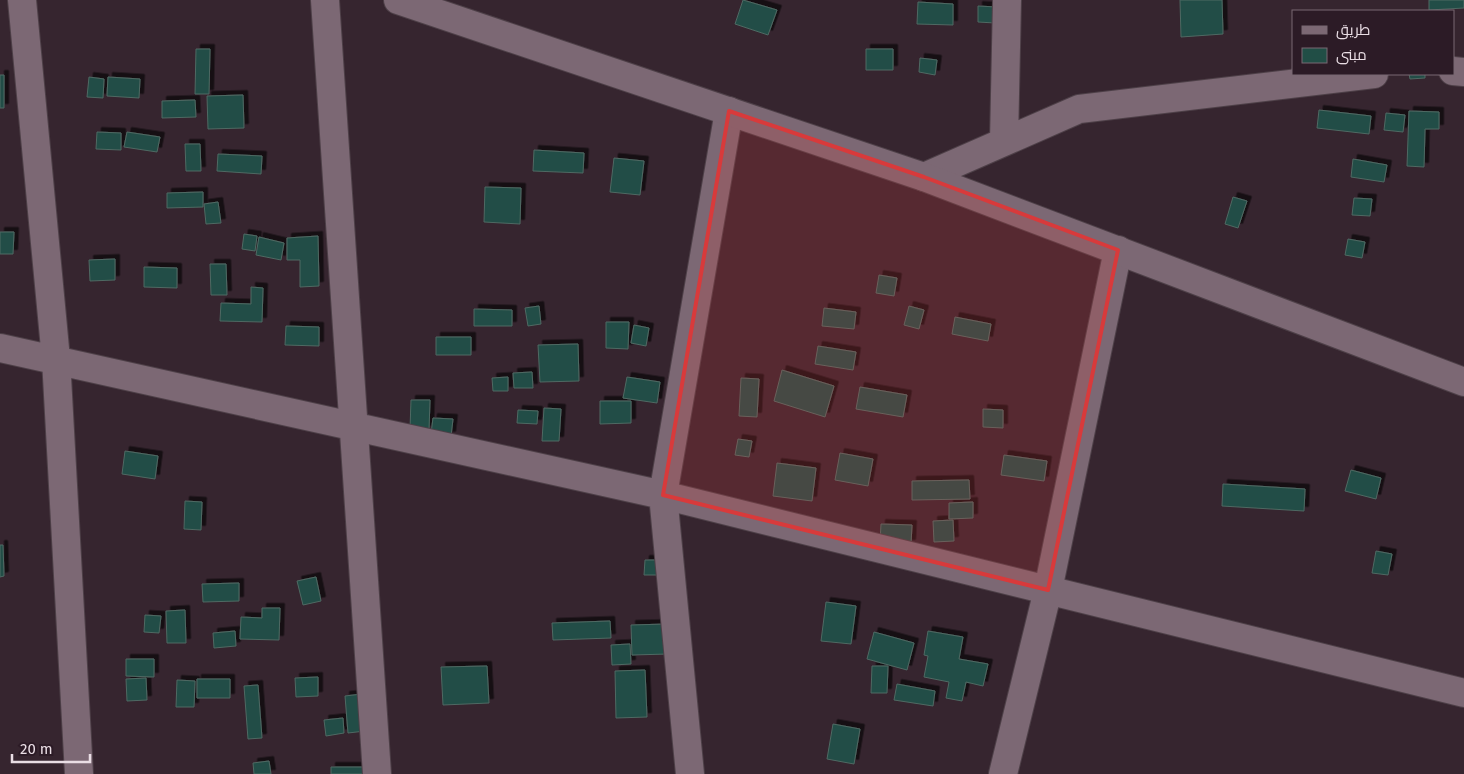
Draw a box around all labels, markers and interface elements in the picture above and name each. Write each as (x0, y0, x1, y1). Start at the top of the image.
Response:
legend (1292, 10, 1454, 75)
text: طريق (1336, 21, 1370, 40)
text: مبنى (1336, 46, 1367, 65)
scale bar (12, 732, 90, 764)
text: 20 m (20, 740, 53, 758)

